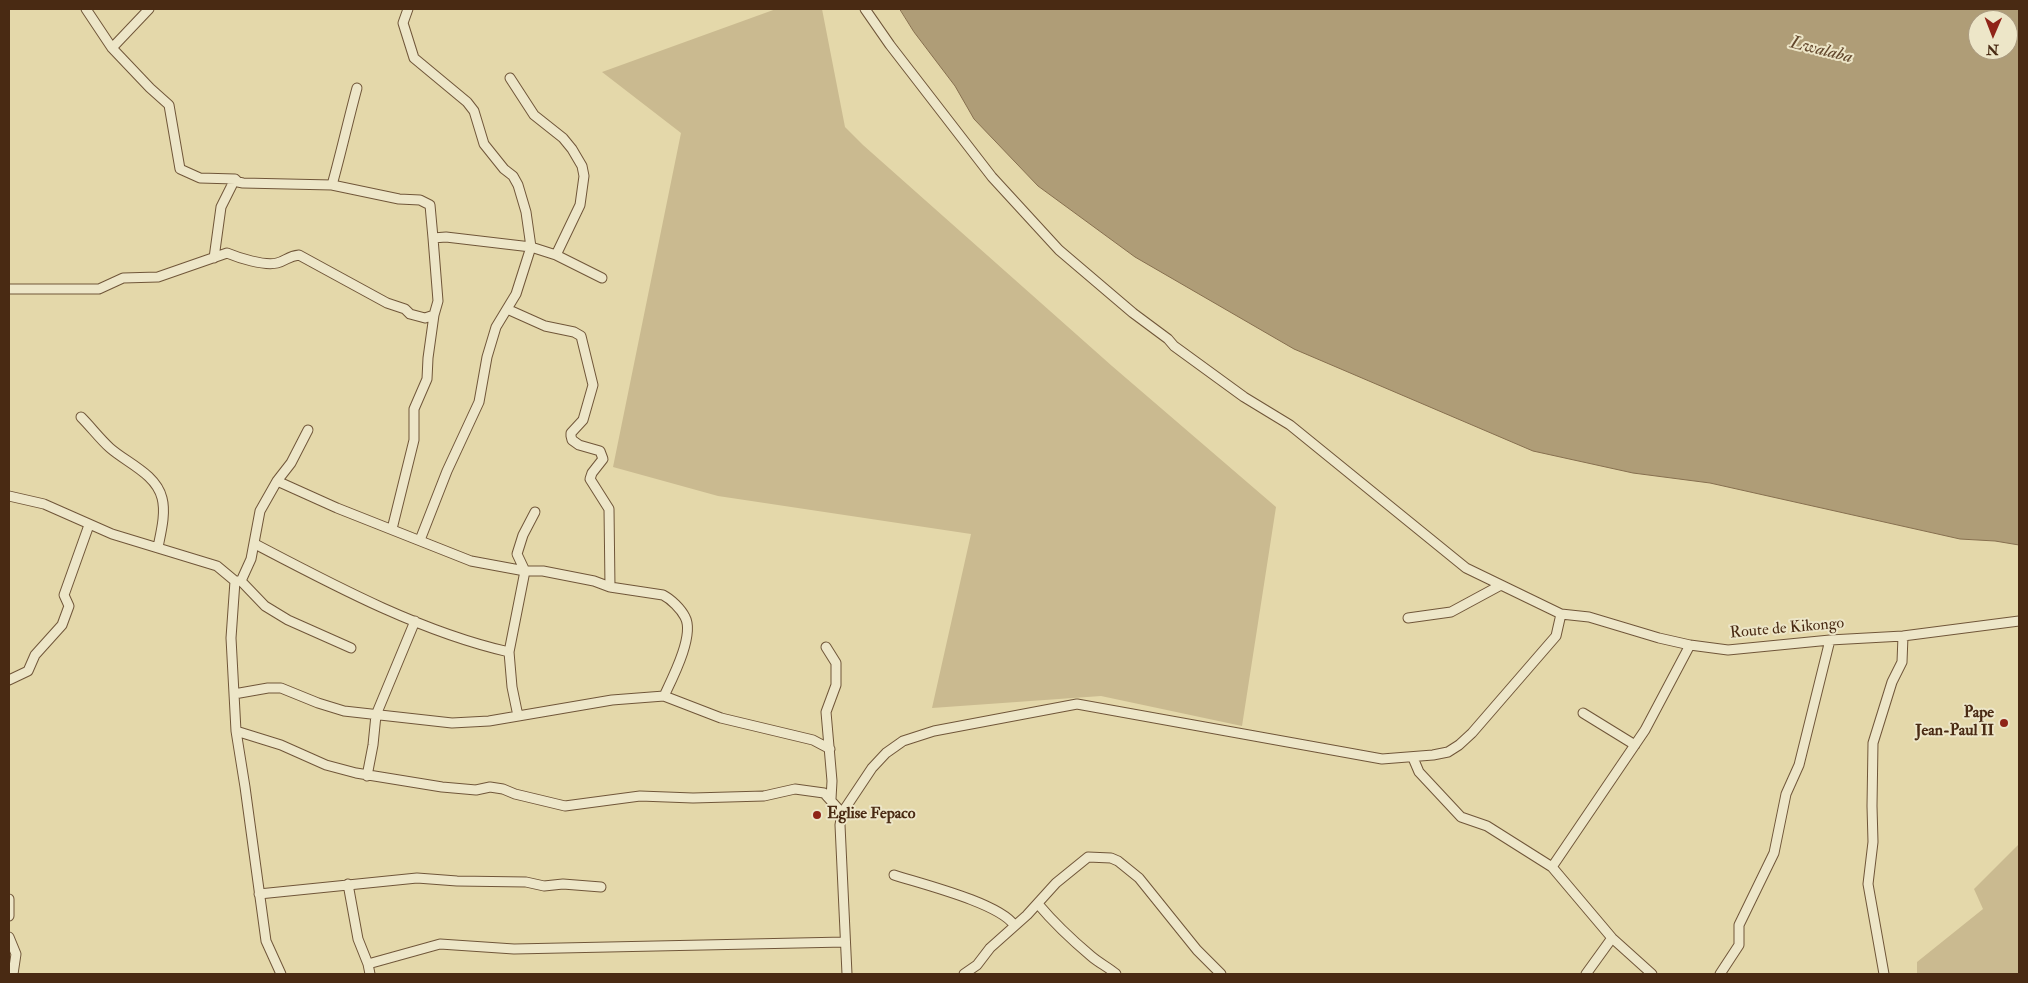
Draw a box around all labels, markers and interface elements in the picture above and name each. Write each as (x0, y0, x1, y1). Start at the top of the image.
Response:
north arrow (1968, 10, 2018, 60)
water label: Lwalaba (1787, 33, 1855, 69)
text: N (1986, 41, 1999, 58)
street label: Route de Kikongo (1729, 614, 1845, 644)
place label: Pape Jean-Paul II (1915, 704, 1994, 742)
marker: Pape Jean-Paul II (1998, 717, 2010, 729)
place label: Eglise Fepaco (827, 805, 915, 825)
marker: Eglise Fepaco (811, 809, 823, 821)

